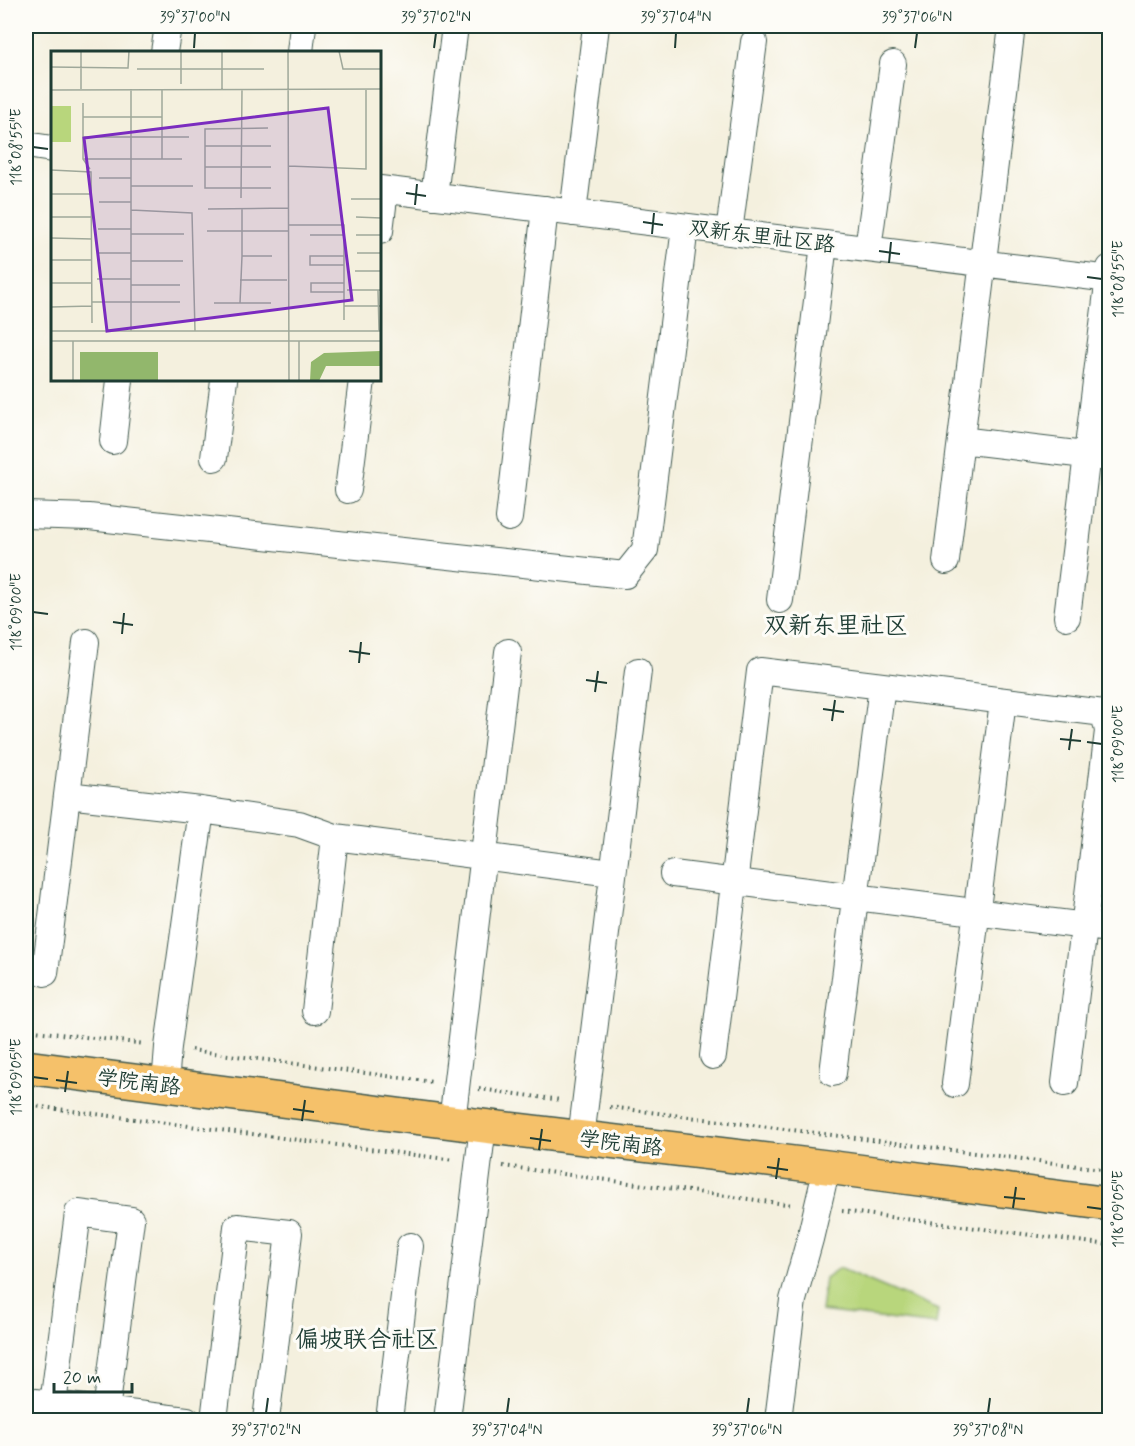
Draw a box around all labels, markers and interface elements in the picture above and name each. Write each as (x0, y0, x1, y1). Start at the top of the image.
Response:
text: 39°37'00"N (160, 8, 230, 28)
text: 39°37'02"N (401, 8, 471, 28)
text: 39°37'04"N (640, 8, 712, 28)
text: 39°37'06"N (882, 8, 952, 28)
inset map (51, 51, 381, 381)
text: 118°08'55"E (7, 108, 27, 186)
street label: 双新东里社区路 (687, 214, 837, 260)
text: 118°08'55"E (1109, 240, 1129, 318)
text: 118°09'00"E (7, 573, 27, 651)
district label: 双新东里社区 (764, 611, 908, 642)
text: 118°09'00"E (1109, 705, 1129, 783)
text: 118°09'05"E (7, 1038, 27, 1116)
street label: 学院南路 (95, 1064, 182, 1102)
street label: 学院南路 (577, 1125, 664, 1163)
text: 118°09'05"E (1109, 1170, 1129, 1248)
district label: 偏坡联合社区 (295, 1325, 439, 1356)
scale bar (54, 1356, 132, 1394)
text: 20 m (63, 1366, 101, 1390)
text: 39°37'02"N (231, 1421, 301, 1441)
text: 39°37'04"N (471, 1421, 543, 1441)
text: 39°37'06"N (712, 1421, 782, 1441)
text: 39°37'08"N (953, 1421, 1023, 1441)

